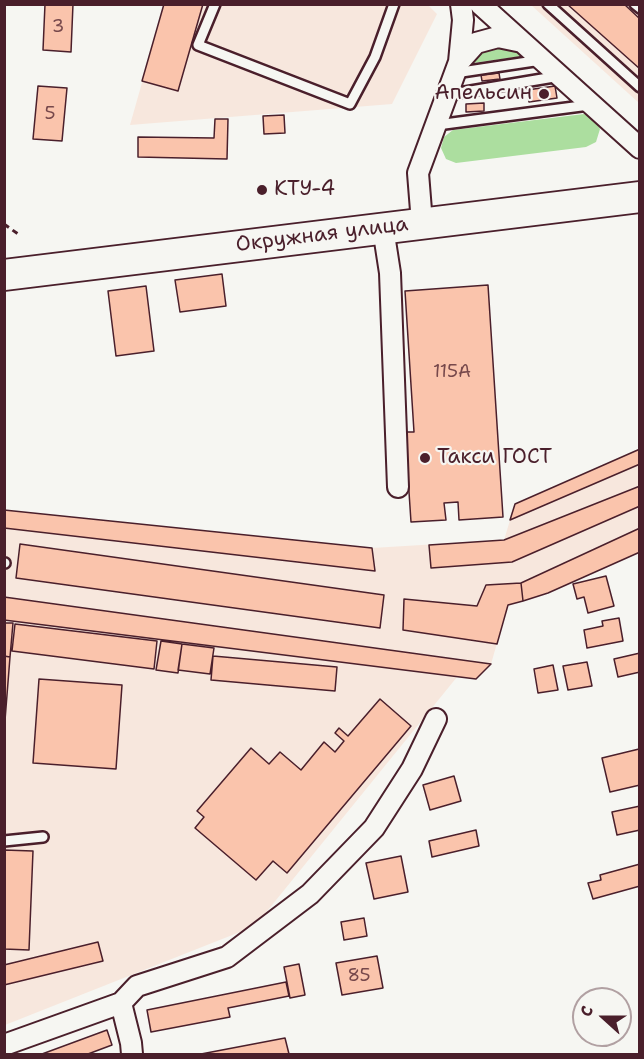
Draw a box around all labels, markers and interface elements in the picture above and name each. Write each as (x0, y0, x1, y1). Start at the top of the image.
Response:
house number: 3 (52, 16, 64, 38)
place label: Апельсин (434, 81, 532, 107)
marker: Апельсин (537, 87, 551, 101)
house number: 5 (44, 103, 56, 125)
place label: КТУ-4 (274, 177, 335, 203)
marker: КТУ-4 (255, 183, 269, 197)
street label: Окружная улица (234, 212, 410, 258)
house number: 115А (433, 361, 471, 383)
place label: Такси ГОСТ (437, 445, 552, 471)
marker: Такси ГОСТ (418, 451, 432, 465)
house number: 85 (347, 965, 371, 987)
north arrow (572, 987, 632, 1047)
text: С (575, 1003, 598, 1019)

